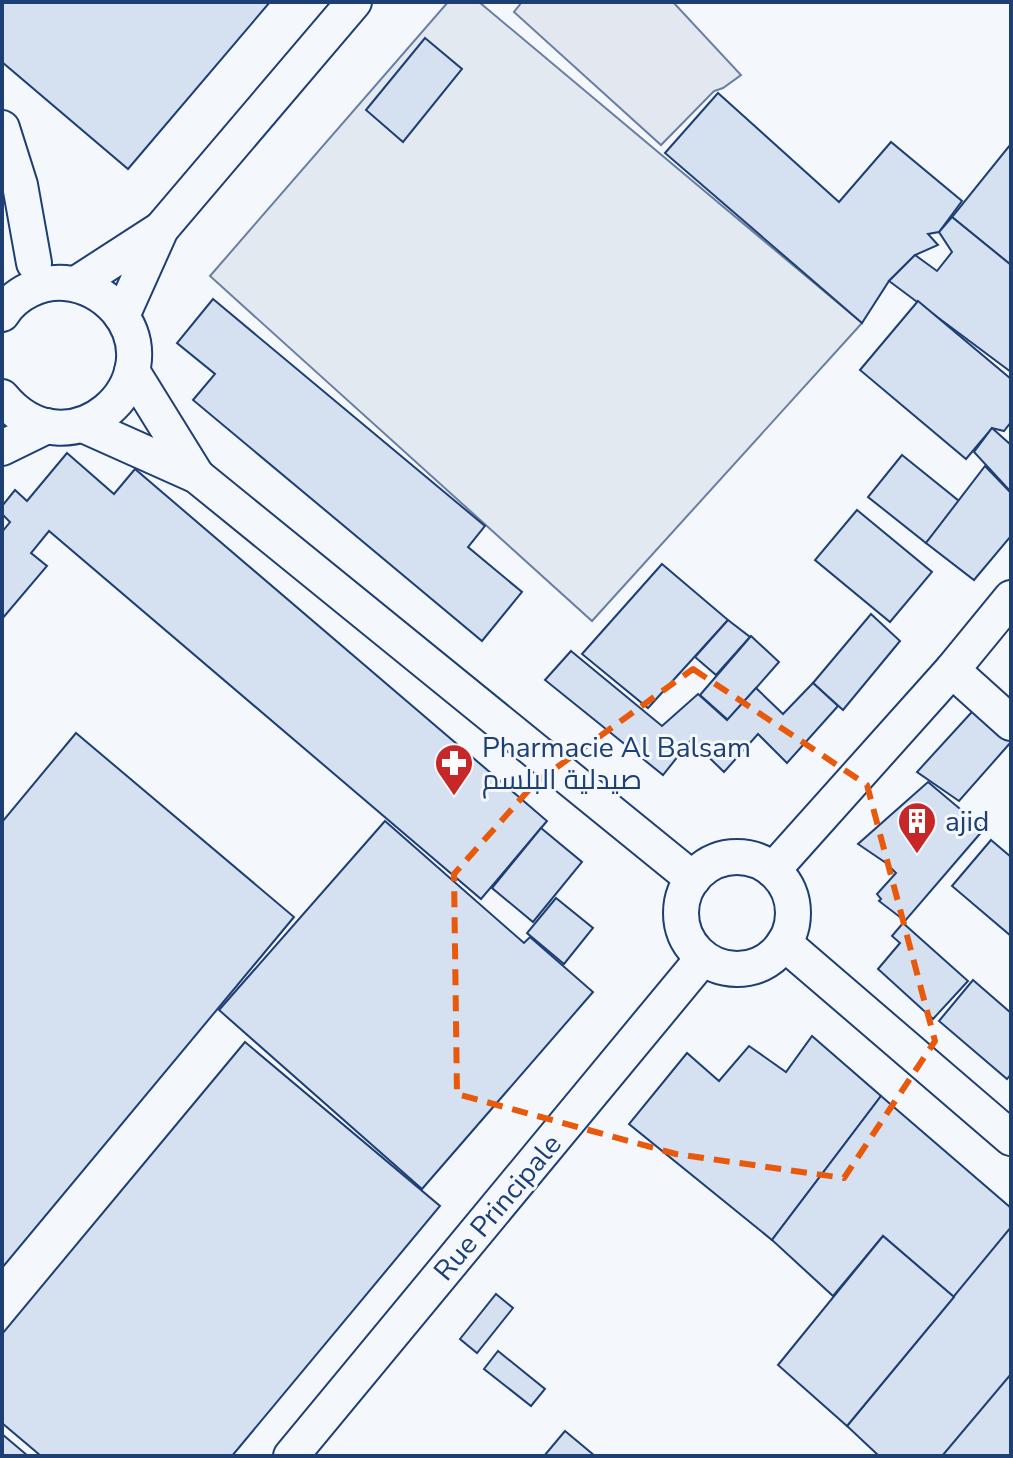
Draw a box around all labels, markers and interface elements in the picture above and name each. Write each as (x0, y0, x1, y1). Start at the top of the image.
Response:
place label: Pharmacie Al Balsam صيدلية البلسم (482, 729, 751, 799)
pharmacy icon: Pharmacie Al Balsam صيدلية البلسم (433, 742, 475, 797)
building icon: ajid (896, 800, 938, 855)
place label: ajid (945, 803, 989, 841)
street label: Rue Principale (425, 1126, 570, 1289)

